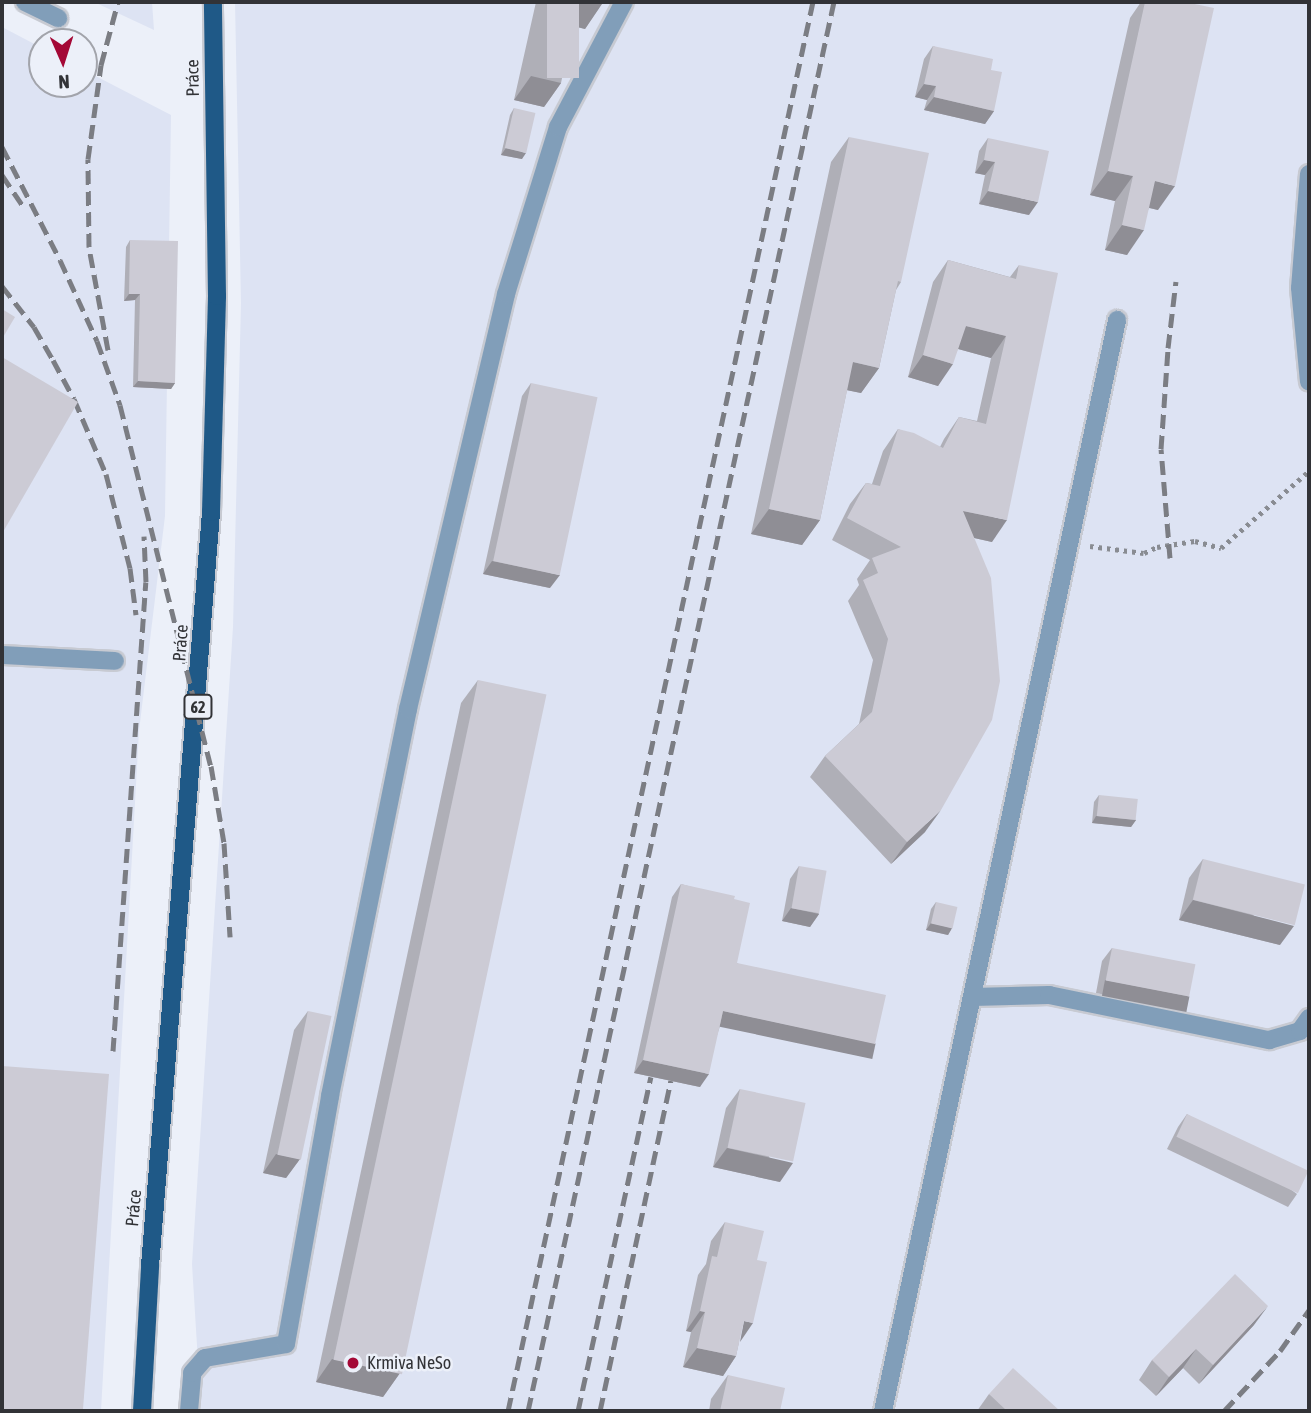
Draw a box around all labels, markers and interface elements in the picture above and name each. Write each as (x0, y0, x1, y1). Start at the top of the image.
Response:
north arrow (28, 28, 98, 98)
street label: Práce (182, 59, 204, 97)
text: N (58, 71, 70, 93)
street label: Práce (169, 624, 193, 662)
road number: 62 (182, 694, 214, 720)
street label: Práce (122, 1189, 146, 1227)
place label: Krmiva NeSo (367, 1352, 451, 1374)
marker: Krmiva NeSo (345, 1355, 361, 1371)

